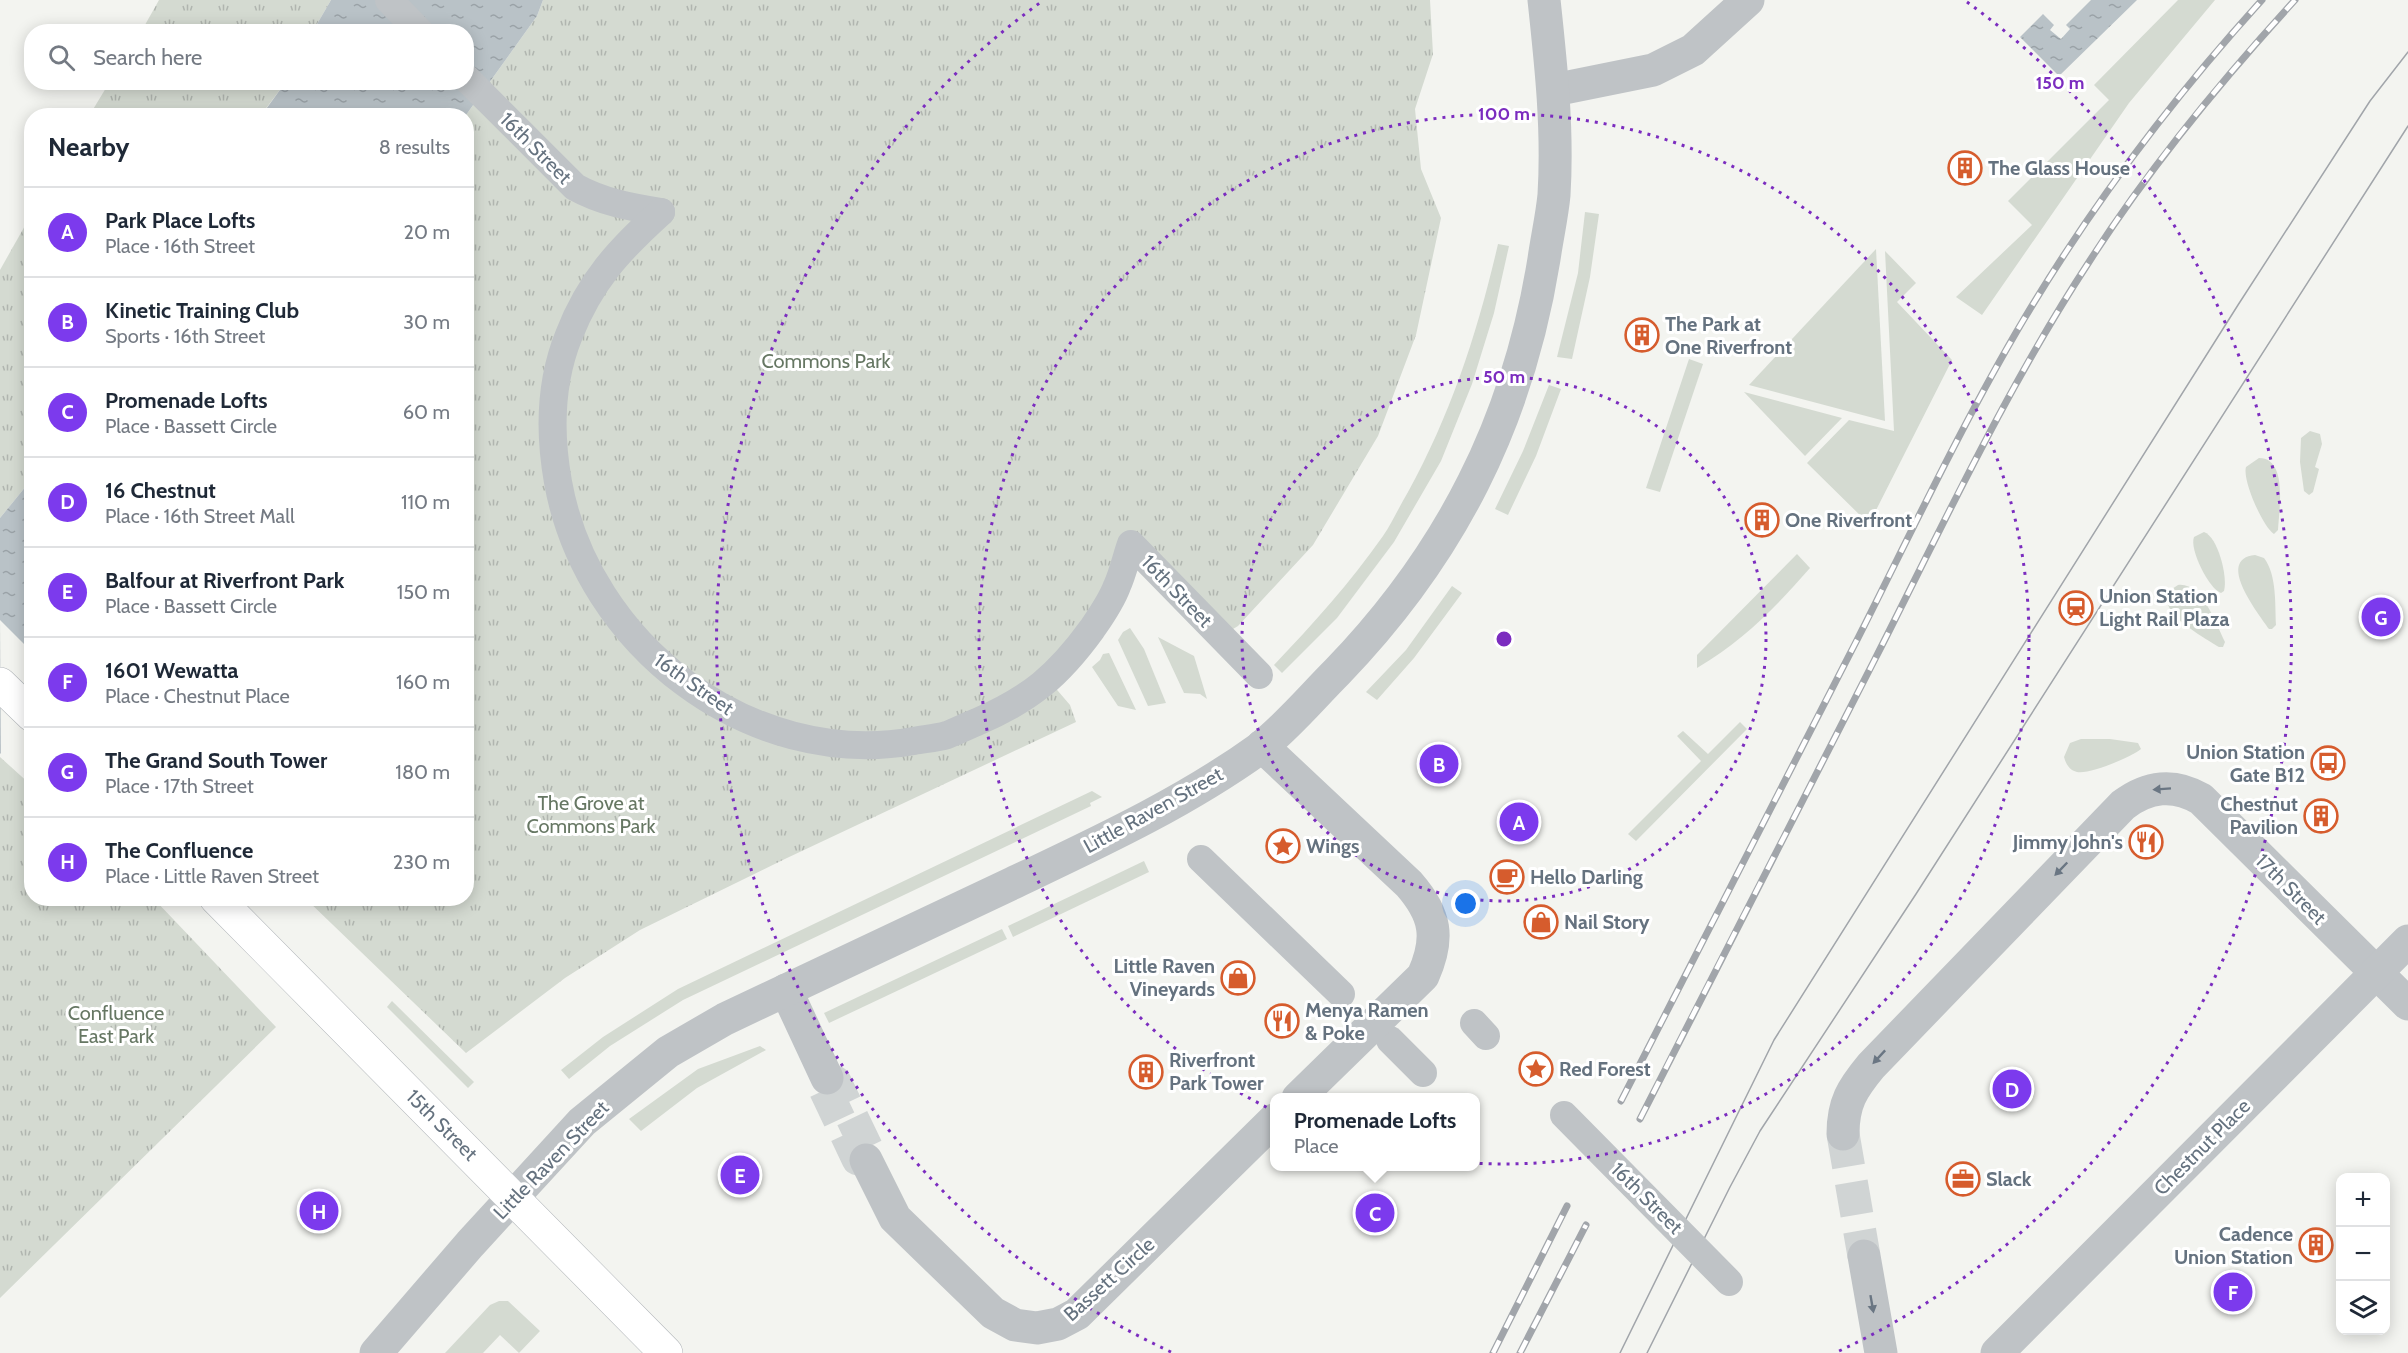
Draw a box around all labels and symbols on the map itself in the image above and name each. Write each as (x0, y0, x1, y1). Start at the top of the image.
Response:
text: 150 m (2036, 72, 2084, 94)
text: 100 m (1478, 103, 1530, 125)
street label: 16th Street (495, 107, 577, 189)
building icon: The Glass House (1947, 150, 1983, 186)
place label: The Glass House (1988, 156, 2130, 180)
place label: The Park at One Riverfront (1665, 312, 1792, 359)
building icon: The Park at One Riverfront (1624, 317, 1660, 353)
park label: Commons Park (761, 349, 891, 373)
text: 50 m (1483, 366, 1525, 388)
building icon: One Riverfront (1744, 502, 1780, 538)
place label: One Riverfront (1785, 508, 1912, 532)
street label: 16th Street (1137, 550, 1218, 632)
place label: Union Station Light Rail Plaza (2099, 584, 2230, 631)
station icon: Union Station Light Rail Plaza (2058, 590, 2094, 626)
pin: G (2362, 594, 2400, 640)
centre of rings (1494, 629, 1514, 649)
street label: 16th Street (650, 648, 739, 720)
place label: Union Station Gate B12 (2186, 740, 2305, 787)
pin: B (1420, 742, 1458, 786)
bus stop icon: Union Station Gate B12 (2310, 745, 2346, 781)
street label: Little Raven Street (1079, 762, 1227, 858)
one-way arrow (2152, 784, 2171, 794)
park label: The Grove at Commons Park (526, 791, 656, 838)
place label: Chestnut Pavilion (2220, 792, 2298, 839)
building icon: Chestnut Pavilion (2303, 798, 2339, 834)
pin: A (1500, 800, 1538, 844)
restaurant icon: Jimmy John's (2128, 824, 2164, 860)
place icon: Wings (1265, 828, 1301, 864)
place label: Jimmy John's (2012, 830, 2123, 854)
place label: Wings (1306, 834, 1359, 858)
street label: 17th Street (2251, 849, 2332, 930)
cafe icon: Hello Darling (1489, 859, 1525, 895)
one-way arrow (2055, 861, 2068, 876)
place label: Hello Darling (1530, 865, 1643, 889)
your location (1451, 889, 1480, 918)
shop icon: Nail Story (1523, 904, 1559, 940)
place label: Nail Story (1564, 910, 1650, 934)
place label: Little Raven Vineyards (1113, 954, 1215, 1001)
shop icon: Little Raven Vineyards (1220, 960, 1256, 996)
place label: Menya Ramen & Poke (1305, 998, 1429, 1045)
park label: Confluence East Park (68, 1001, 164, 1048)
restaurant icon: Menya Ramen & Poke (1264, 1003, 1300, 1039)
place label: Riverfront Park Tower (1169, 1048, 1264, 1095)
one-way arrow (1873, 1049, 1886, 1064)
place icon: Red Forest (1518, 1051, 1554, 1087)
building icon: Riverfront Park Tower (1128, 1054, 1164, 1090)
place label: Red Forest (1559, 1057, 1651, 1081)
pin: D (1992, 1066, 2032, 1112)
street label: 15th Street (401, 1084, 483, 1166)
street label: Chestnut Place (2149, 1094, 2255, 1200)
street label: Little Raven Street (488, 1096, 614, 1224)
pin: E (720, 1152, 760, 1198)
street label: 16th Street (1606, 1157, 1688, 1239)
office icon: Slack (1945, 1161, 1981, 1197)
place label: Slack (1986, 1167, 2032, 1191)
pin: H (300, 1188, 338, 1234)
pin: C (1356, 1190, 1394, 1236)
place label: Cadence Union Station (2174, 1222, 2293, 1269)
building icon: Cadence Union Station (2298, 1227, 2334, 1263)
street label: Bassett Circle (1059, 1232, 1159, 1326)
pin: F (2214, 1270, 2252, 1314)
one-way arrow (1868, 1295, 1877, 1314)

